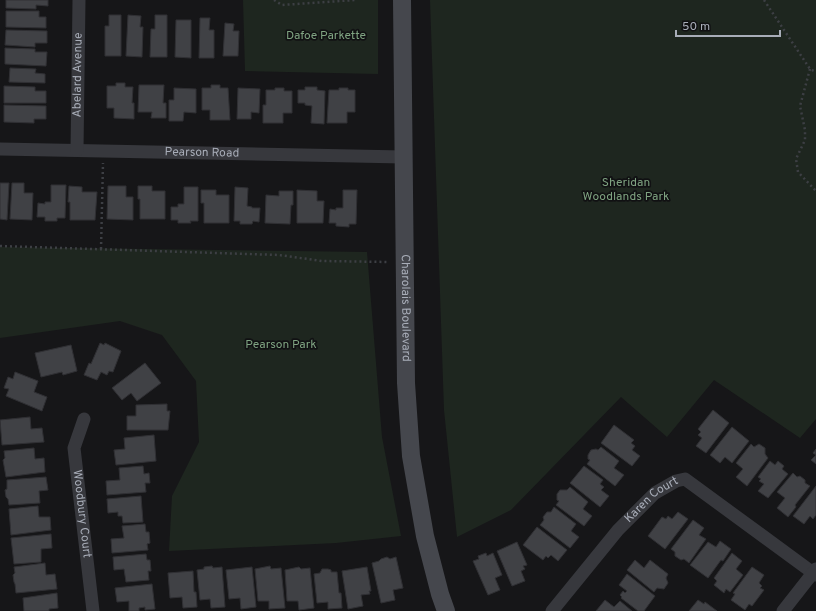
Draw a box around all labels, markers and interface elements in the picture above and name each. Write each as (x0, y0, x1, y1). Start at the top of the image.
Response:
scale bar (676, 12, 780, 38)
text: 50 m (682, 19, 710, 35)
park label: Dafoe Parkette (286, 28, 366, 44)
street label: Abelard Avenue (69, 32, 87, 118)
street label: Pearson Road (165, 144, 239, 162)
park label: Sheridan Woodlands Park (583, 175, 669, 205)
street label: Charolais Boulevard (397, 254, 414, 362)
park label: Pearson Park (245, 337, 317, 353)
street label: Woodbury Court (69, 469, 95, 559)
street label: Karen Court (621, 473, 682, 527)

